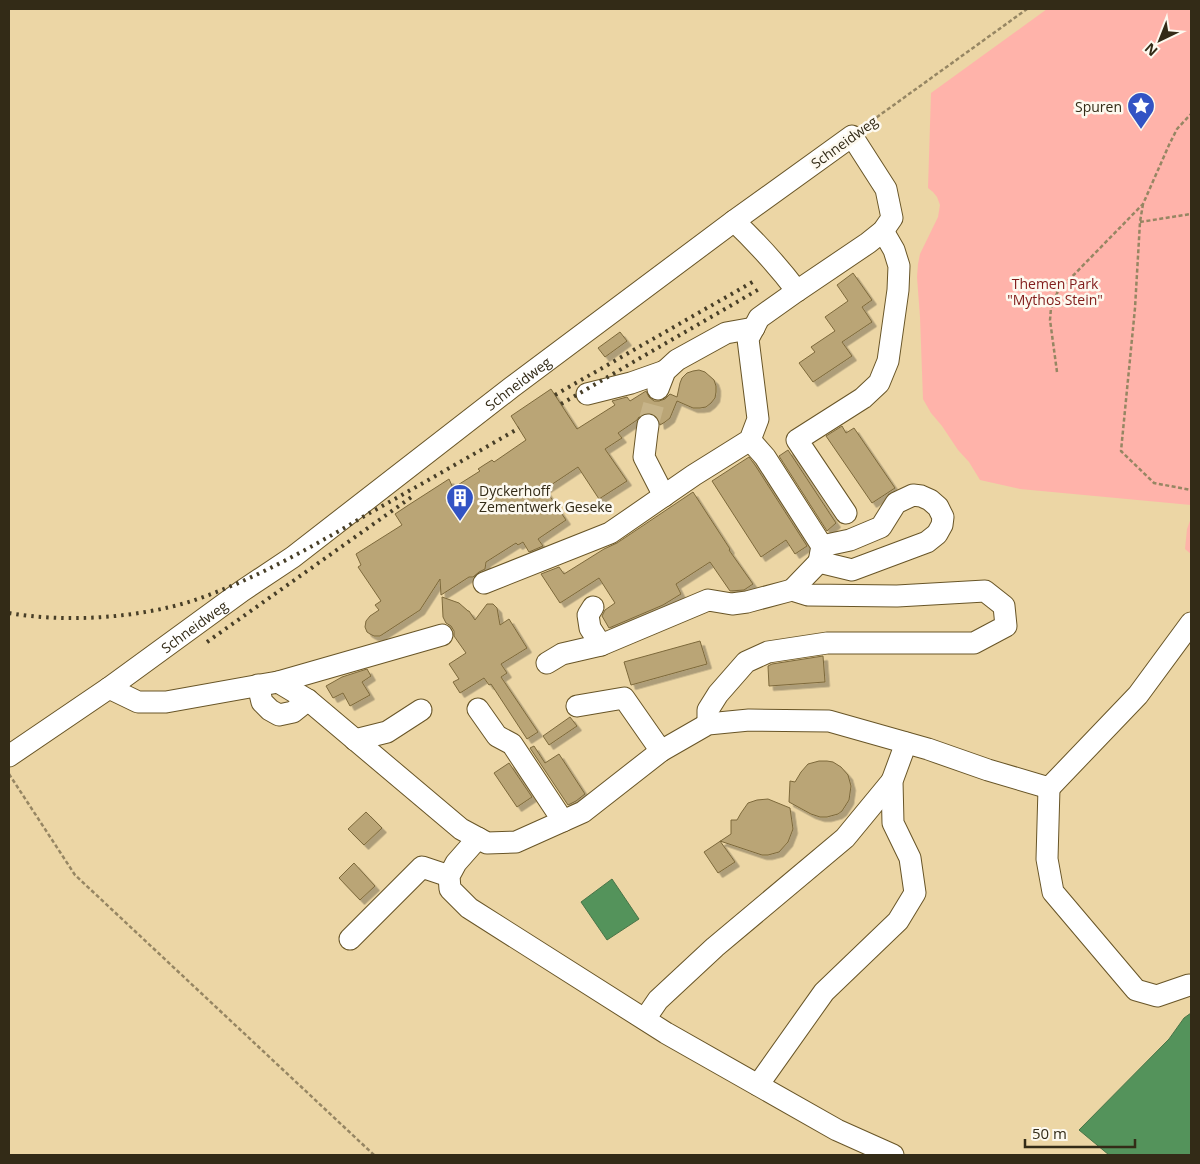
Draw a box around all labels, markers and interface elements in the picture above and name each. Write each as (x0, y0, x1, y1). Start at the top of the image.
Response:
north arrow (1135, 15, 1185, 65)
text: N (1140, 39, 1161, 61)
place icon: Spuren (1126, 91, 1156, 130)
place label: Spuren (1075, 97, 1122, 116)
street label: Schneidweg (807, 111, 881, 173)
park label: Themen Park "Mythos Stein" (1007, 274, 1103, 309)
street label: Schneidweg (481, 352, 555, 414)
place label: Dyckerhoff Zementwerk Geseke (479, 481, 613, 516)
building icon: Dyckerhoff Zementwerk Geseke (445, 483, 475, 522)
street label: Schneidweg (157, 595, 231, 657)
scale bar (1025, 1116, 1135, 1148)
text: 50 m (1032, 1123, 1067, 1143)

